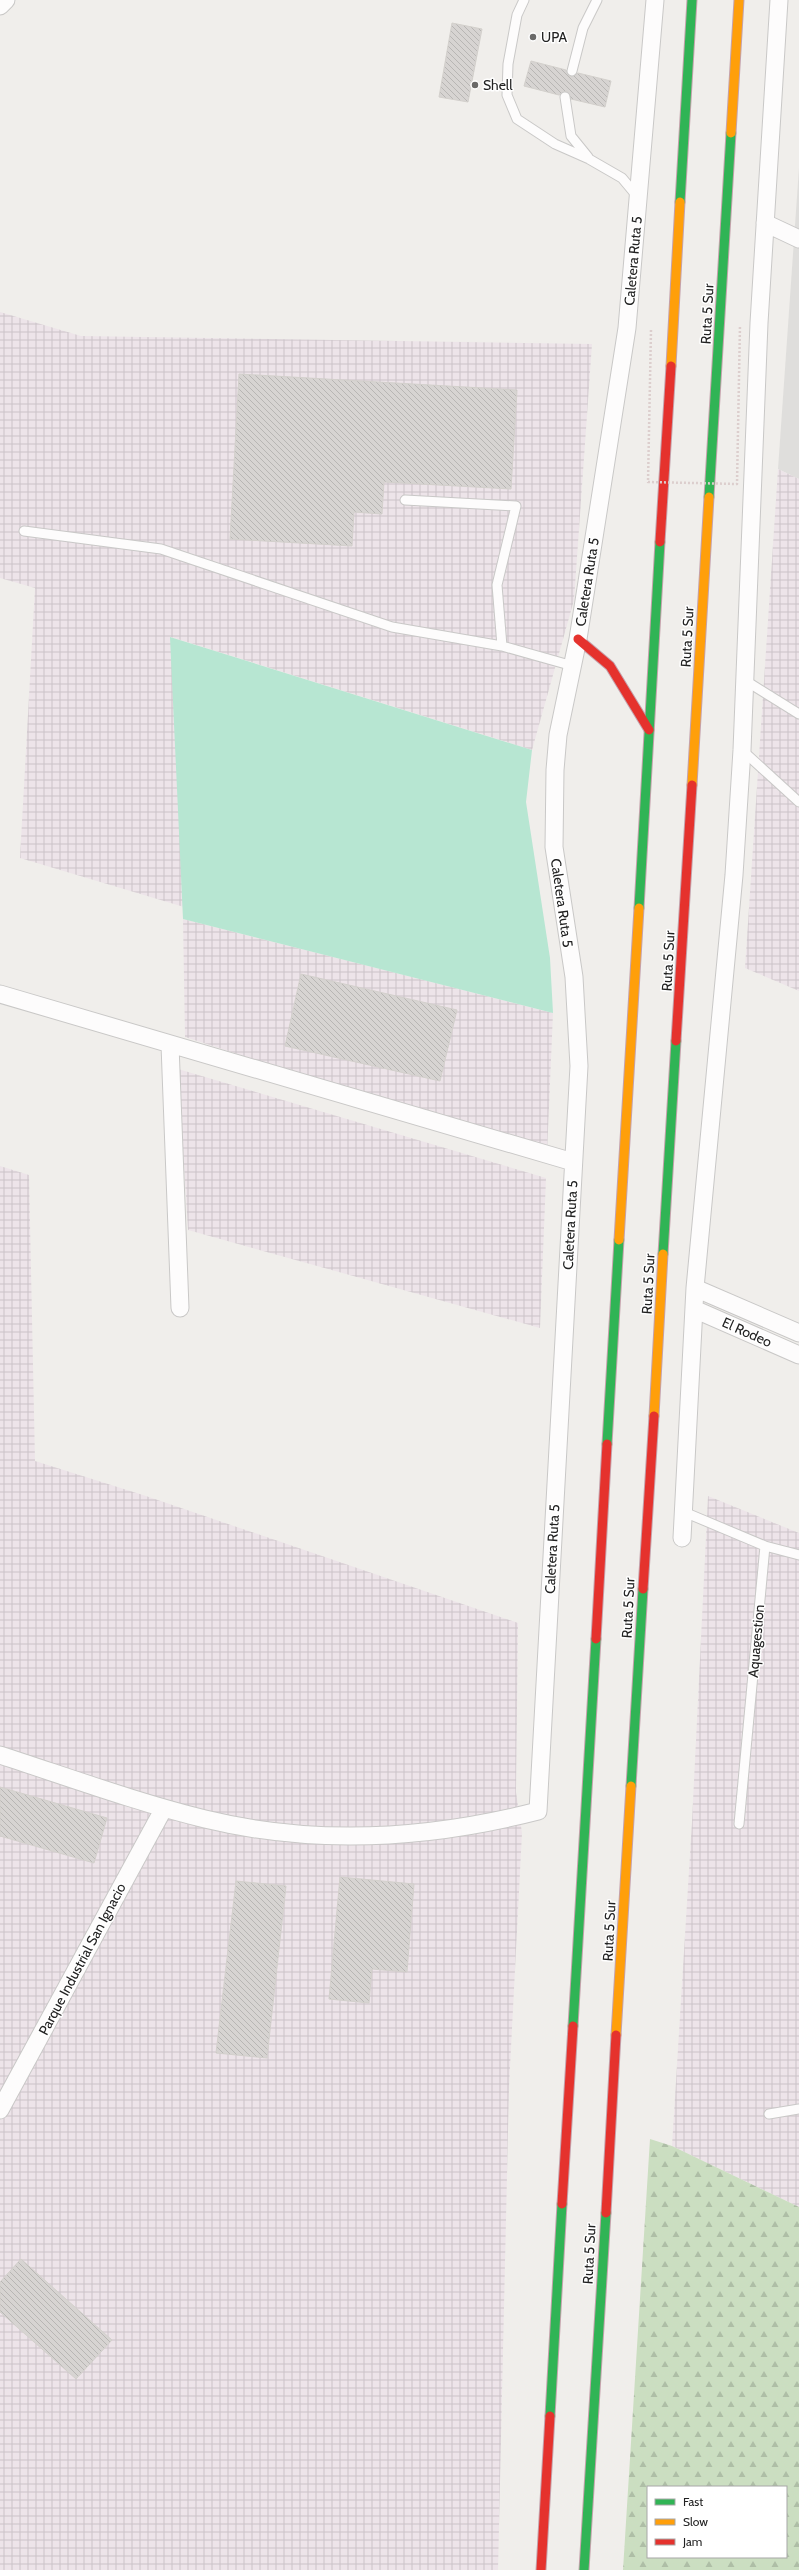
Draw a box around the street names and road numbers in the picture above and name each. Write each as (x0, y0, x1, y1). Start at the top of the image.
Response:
street label: Caletera Ruta 5 (620, 216, 646, 306)
street label: Ruta 5 Sur (696, 283, 718, 345)
street label: Caletera Ruta 5 (571, 536, 603, 628)
street label: Ruta 5 Sur (676, 606, 698, 668)
street label: Caletera Ruta 5 (547, 857, 577, 949)
street label: Ruta 5 Sur (657, 930, 679, 992)
street label: Caletera Ruta 5 (559, 1180, 581, 1270)
street label: Ruta 5 Sur (637, 1253, 659, 1315)
street label: El Rodeo (719, 1313, 775, 1351)
street label: Caletera Ruta 5 (541, 1504, 563, 1594)
street label: Ruta 5 Sur (617, 1577, 639, 1639)
street label: Aquagestion (744, 1603, 768, 1678)
street label: Parque Industrial San Ignacio (34, 1880, 130, 2038)
street label: Ruta 5 Sur (598, 1900, 620, 1962)
street label: Ruta 5 Sur (578, 2223, 600, 2285)

